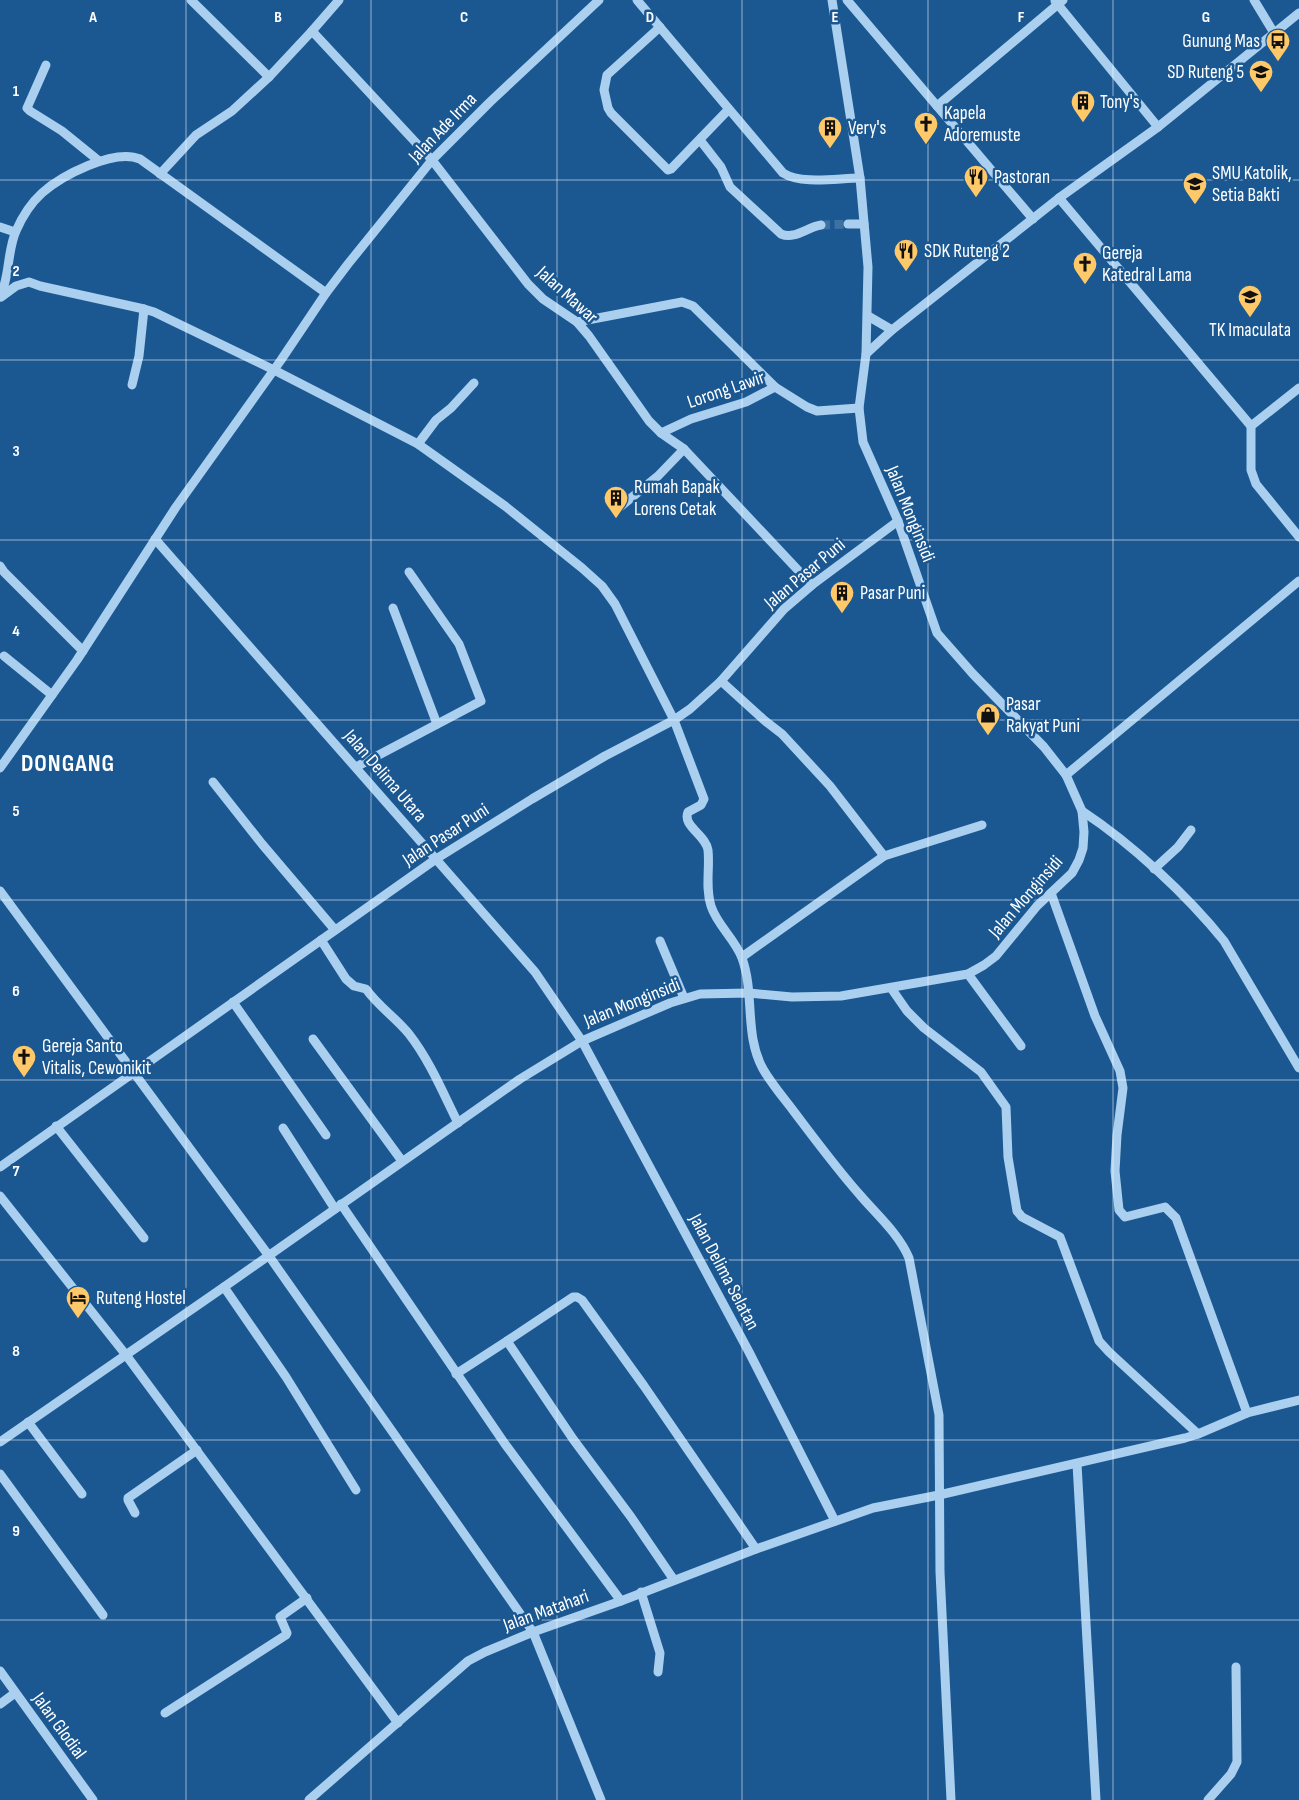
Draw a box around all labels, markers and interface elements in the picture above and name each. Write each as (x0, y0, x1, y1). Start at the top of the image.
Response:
text: A (88, 8, 97, 27)
text: B (274, 8, 282, 27)
text: C (460, 8, 468, 27)
text: D (646, 8, 654, 27)
text: E (832, 8, 839, 27)
text: F (1018, 8, 1025, 27)
text: G (1202, 8, 1210, 27)
bus stop icon: Gunung Mas (1265, 28, 1291, 62)
place label: Gunung Mas (1182, 30, 1260, 53)
school or university icon: SD Ruteng 5 (1248, 59, 1274, 93)
place label: SD Ruteng 5 (1167, 61, 1244, 84)
text: 1 (13, 82, 20, 101)
street label: Jalan Ade Irma (403, 88, 482, 169)
building icon: Tony's (1070, 89, 1096, 123)
place label: Tony's (1100, 91, 1140, 114)
place label: Kapela Adoremuste (943, 102, 1021, 147)
church icon: Kapela Adoremuste (913, 111, 939, 145)
building icon: Very's (817, 115, 843, 149)
place label: Very's (848, 117, 887, 140)
place label: SMU Katolik, Setia Bakti (1212, 162, 1292, 207)
restaurant icon: Pastoran (963, 164, 989, 198)
place label: Pastoran (994, 166, 1050, 189)
school or university icon: SMU Katolik, Setia Bakti (1182, 171, 1208, 205)
restaurant icon: SDK Ruteng 2 (893, 238, 919, 272)
place label: SDK Ruteng 2 (924, 240, 1010, 263)
place label: Gereja Katedral Lama (1102, 242, 1192, 287)
church icon: Gereja Katedral Lama (1072, 251, 1098, 285)
street label: Jalan Mawar (531, 261, 603, 329)
text: 2 (12, 262, 20, 281)
school or university icon: TK Imaculata (1237, 284, 1263, 318)
place label: TK Imaculata (1209, 319, 1291, 342)
street label: Lorong Lawir (684, 366, 768, 414)
text: 3 (12, 442, 20, 461)
street label: Jalan Monginsidi (880, 462, 940, 565)
place label: Rumah Bapak Lorens Cetak (634, 476, 720, 521)
building icon: Rumah Bapak Lorens Cetak (603, 485, 629, 519)
street label: Jalan Pasar Puni (759, 534, 850, 615)
building icon: Pasar Puni (829, 580, 855, 614)
place label: Pasar Puni (860, 582, 925, 605)
text: 4 (12, 622, 20, 641)
place label: Pasar Rakyat Puni (1006, 693, 1080, 738)
shop icon: Pasar Rakyat Puni (975, 702, 1001, 736)
street label: Jalan Delima Utara (338, 724, 431, 827)
district label: DONGANG (21, 749, 115, 778)
street label: Jalan Pasar Puni (398, 799, 494, 872)
text: 5 (12, 802, 20, 821)
street label: Jalan Monginsidi (983, 851, 1068, 944)
street label: Jalan Monginsidi (580, 973, 683, 1033)
text: 6 (12, 982, 20, 1001)
place label: Gereja Santo Vitalis, Cewonikit (42, 1035, 152, 1080)
church icon: Gereja Santo Vitalis, Cewonikit (11, 1044, 37, 1078)
text: 7 (13, 1162, 20, 1181)
street label: Jalan Delima Selatan (683, 1209, 764, 1334)
hotel icon: Ruteng Hostel (65, 1285, 91, 1319)
place label: Ruteng Hostel (96, 1287, 186, 1310)
text: 8 (12, 1342, 20, 1361)
text: 9 (12, 1522, 20, 1541)
street label: Jalan Matahari (499, 1585, 592, 1637)
street label: Jalan Glodial (27, 1687, 91, 1764)

